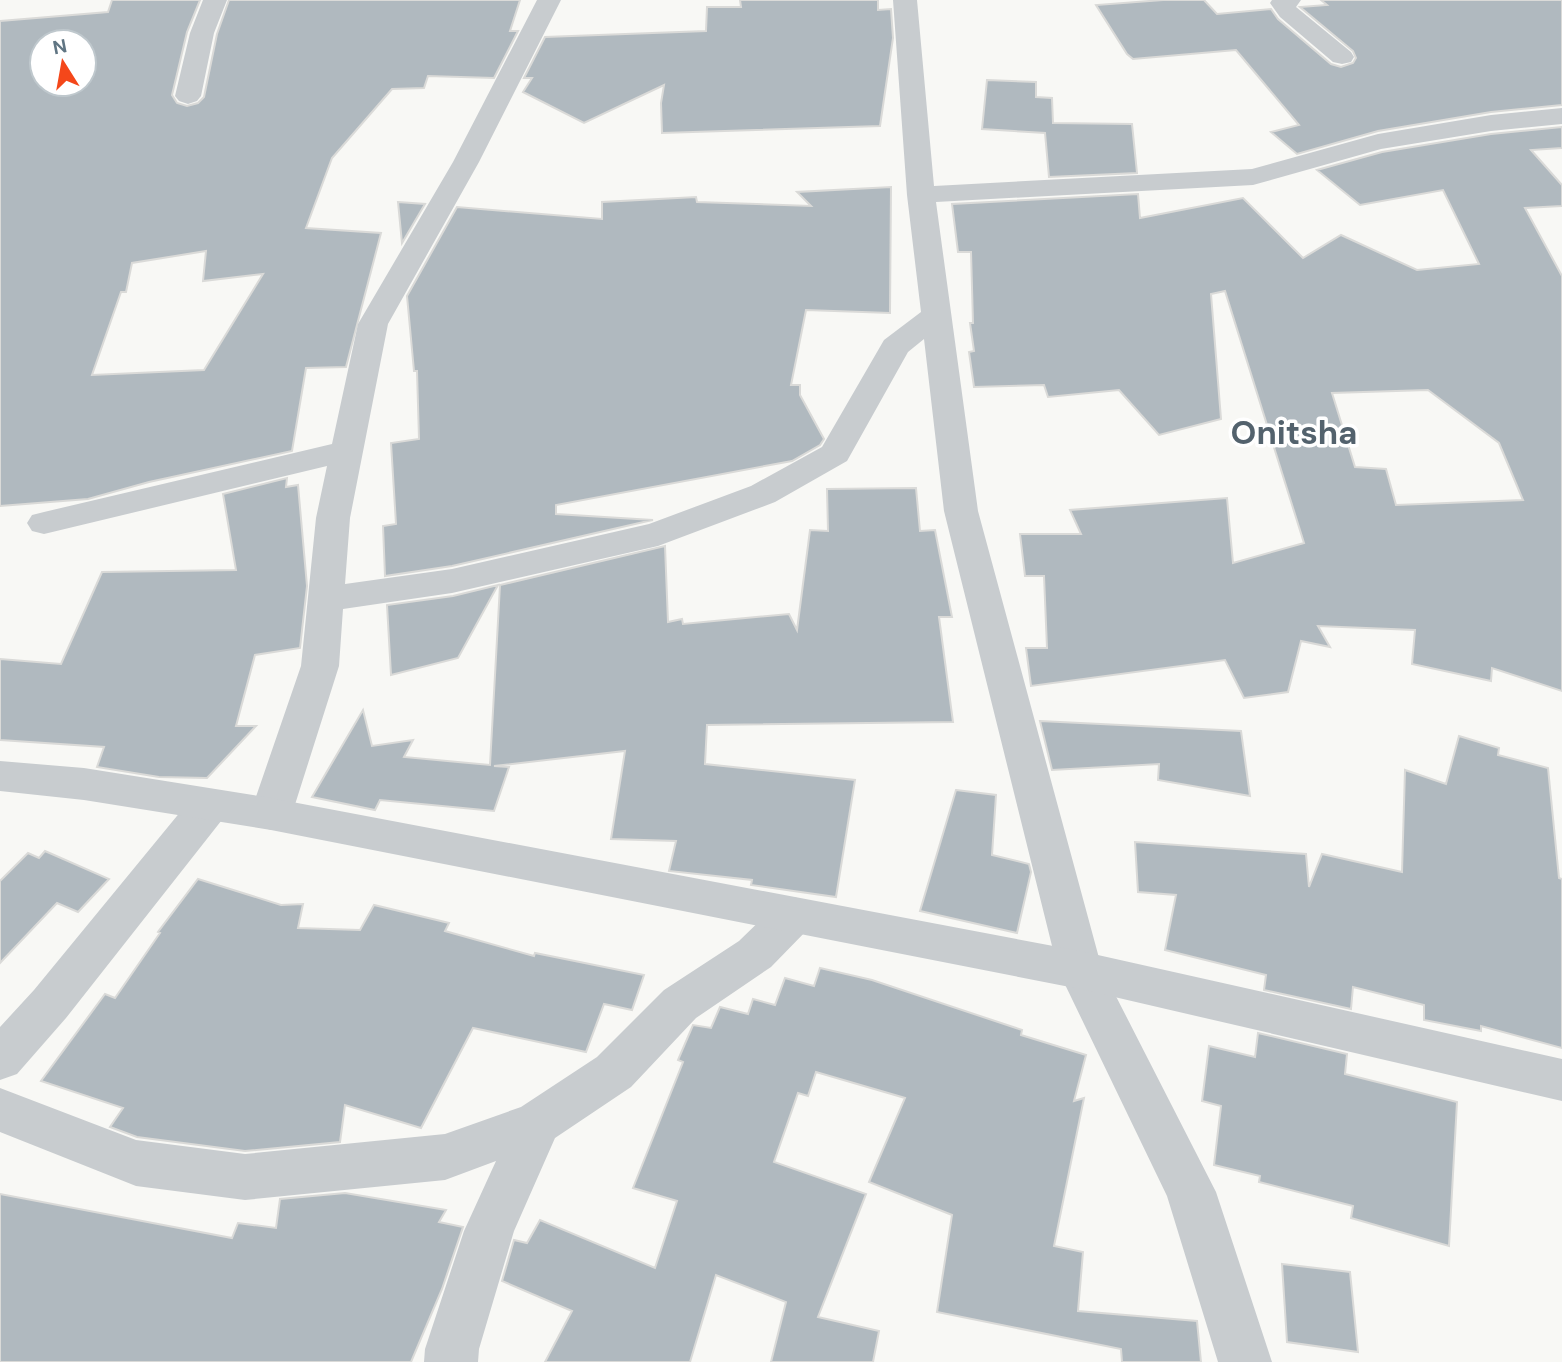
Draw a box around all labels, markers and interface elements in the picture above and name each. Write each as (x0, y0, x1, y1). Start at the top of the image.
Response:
north arrow (28, 28, 98, 98)
text: N (51, 33, 69, 60)
district label: Onitsha (1231, 411, 1357, 454)

